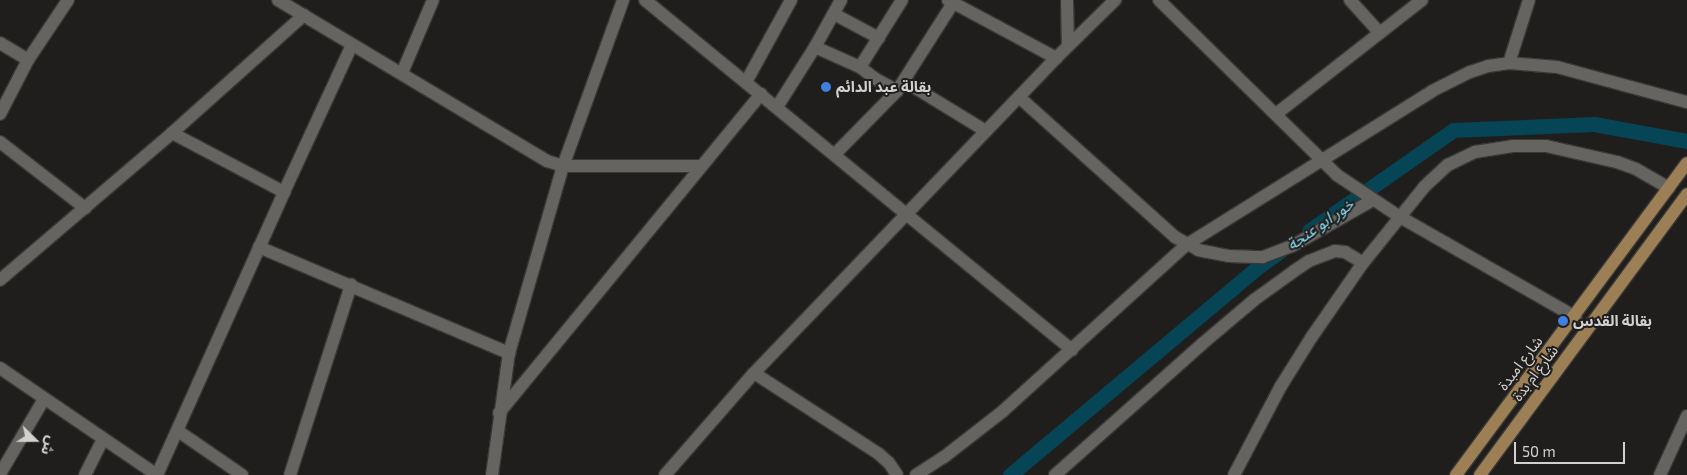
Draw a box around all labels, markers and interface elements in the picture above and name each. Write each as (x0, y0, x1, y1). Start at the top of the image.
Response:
place label: بقالة عبد الدائم (836, 78, 931, 96)
marker: بقالة عبد الدائم (820, 81, 832, 93)
water label: خور ابو عنجة (1283, 194, 1357, 254)
place label: بقالة القدس (1573, 312, 1652, 330)
marker: بقالة القدس (1557, 315, 1569, 327)
street label: شارع امبدة (1494, 332, 1546, 394)
street label: شارع ام بدة (1508, 342, 1562, 404)
north arrow (10, 415, 60, 465)
scale bar (1517, 432, 1628, 464)
text: ش (38, 434, 61, 458)
text: 50 m (1522, 442, 1556, 460)

